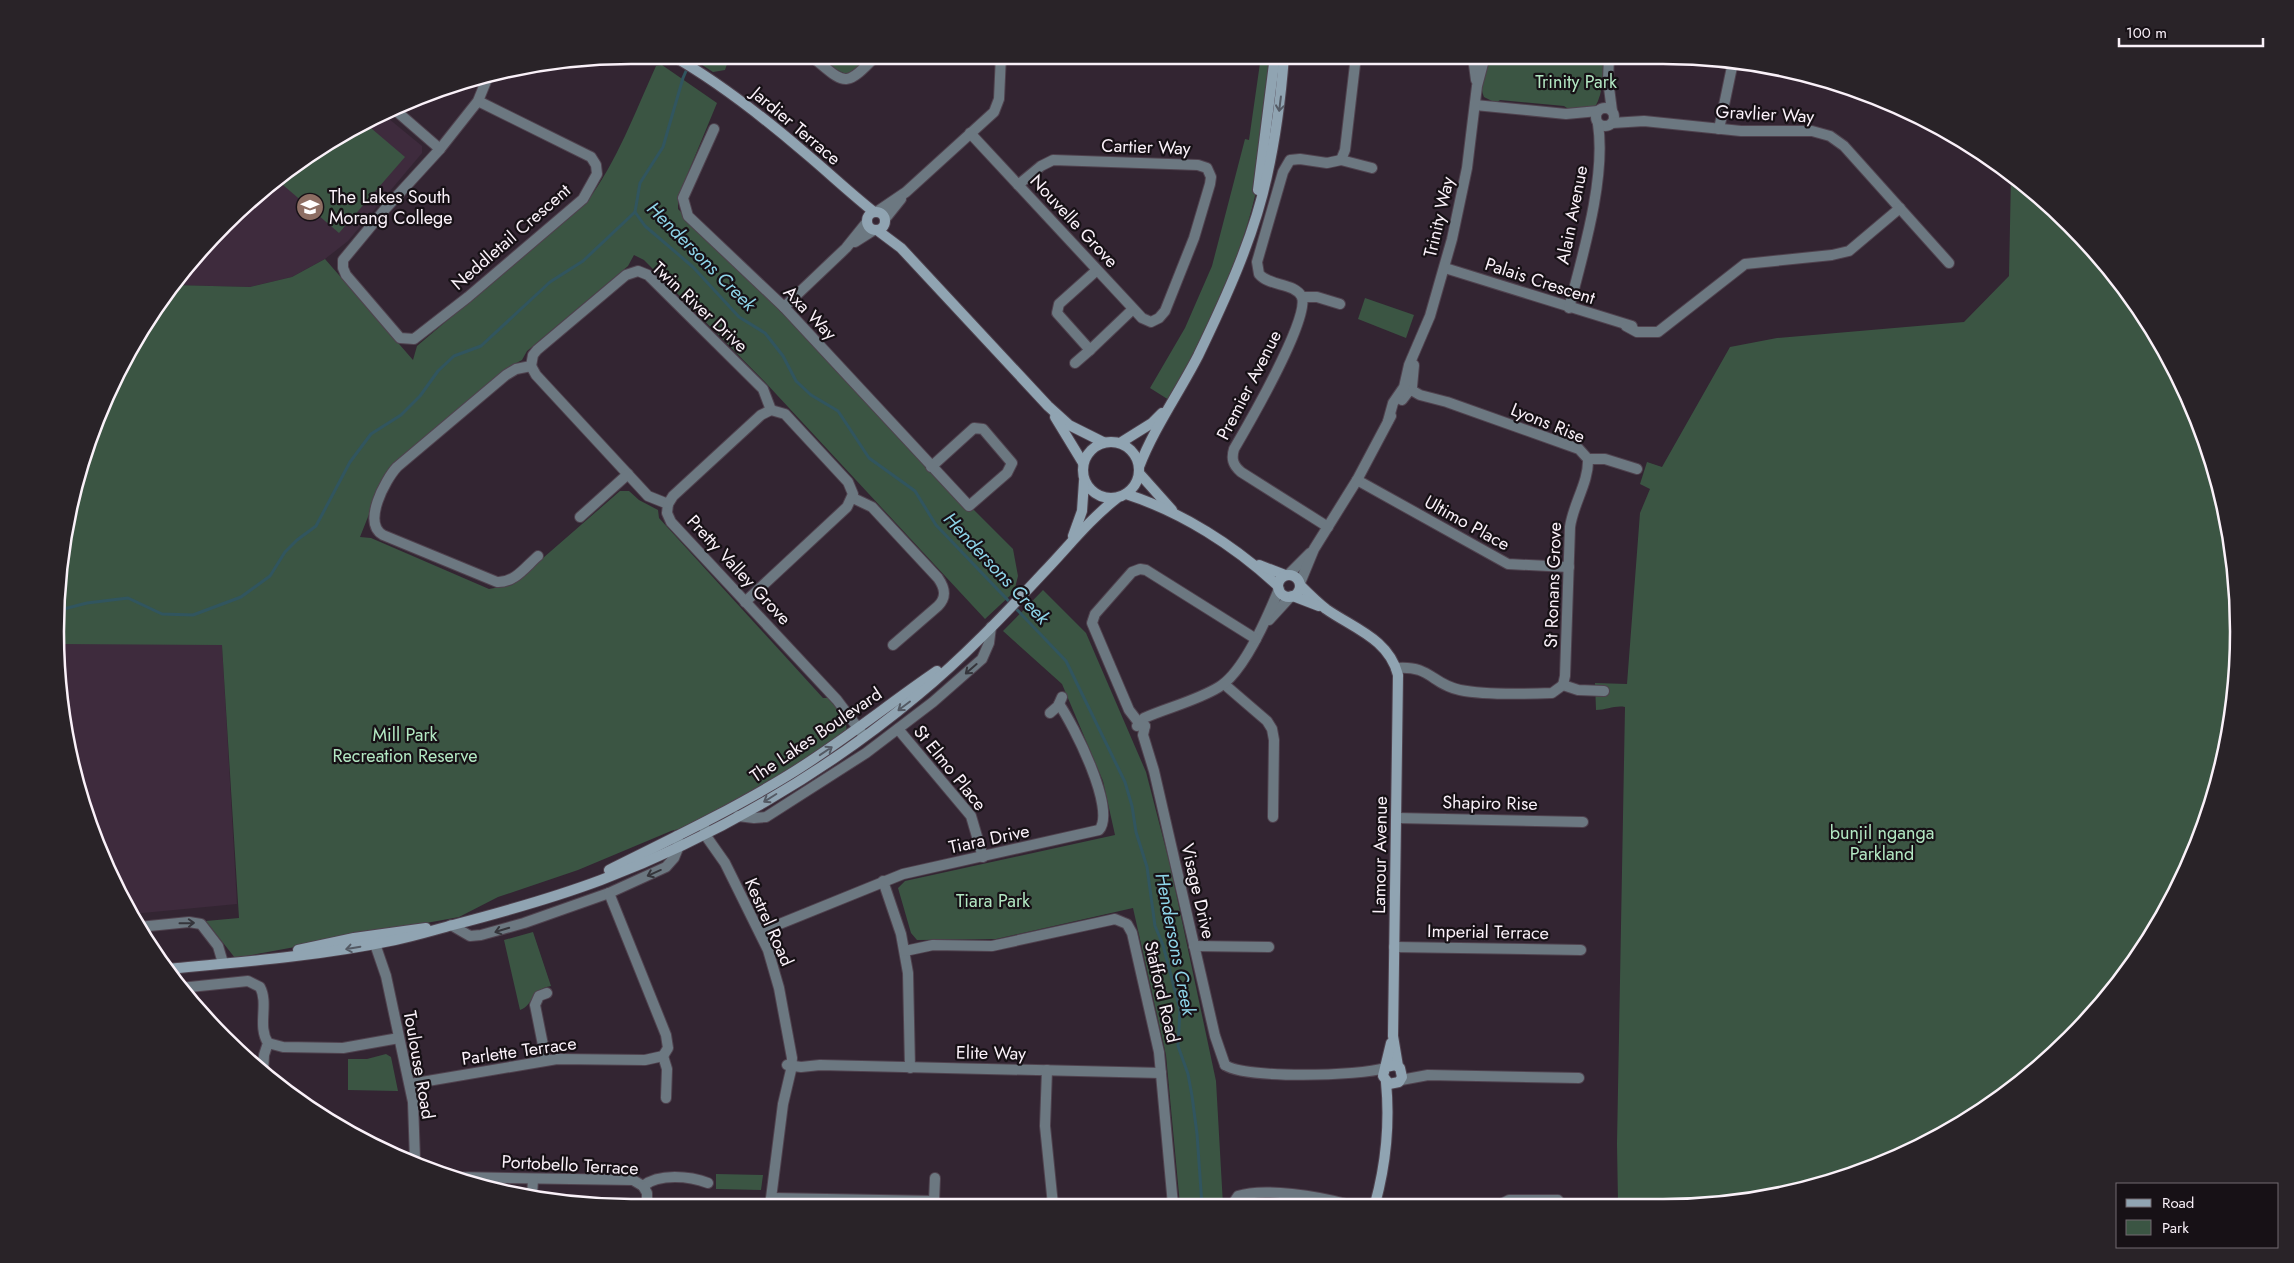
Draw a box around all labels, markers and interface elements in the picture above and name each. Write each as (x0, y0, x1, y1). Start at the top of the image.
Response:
scale bar (2119, 15, 2263, 47)
text: 100 m (2126, 22, 2167, 44)
park label: Trinity Park (1535, 69, 1617, 95)
street label: Jardier Terrace (744, 80, 846, 171)
one-way arrow (1275, 96, 1285, 112)
street label: Gravlier Way (1715, 98, 1815, 130)
street label: Cartier Way (1101, 132, 1191, 162)
street label: Alain Avenue (1550, 163, 1594, 267)
street label: Nouvelle Grove (1024, 168, 1124, 274)
street label: Trinity Way (1417, 174, 1461, 260)
street label: Neddletail Crescent (446, 177, 577, 296)
place label: The Lakes South Morang College (329, 184, 453, 231)
school or university icon: The Lakes South Morang College (295, 192, 325, 222)
water label: Hendersons Creek (641, 196, 763, 318)
street label: Palais Crescent (1482, 251, 1599, 311)
street label: Twin River Drive (646, 256, 754, 358)
street label: Axa Way (777, 280, 843, 346)
street label: Premier Avenue (1210, 325, 1288, 445)
street label: Lyons Rise (1507, 396, 1589, 450)
street label: Ultimo Place (1419, 489, 1515, 557)
water label: Hendersons Creek (937, 506, 1056, 631)
street label: Pretty Valley Grove (681, 509, 797, 631)
street label: St Ronans Grove (1538, 522, 1568, 648)
one-way arrow (965, 663, 978, 675)
street label: The Lakes Boulevard (745, 681, 887, 789)
one-way arrow (897, 701, 911, 711)
street label: St Elmo Place (907, 720, 993, 816)
park label: Mill Park Recreation Reserve (333, 722, 477, 769)
one-way arrow (818, 746, 832, 756)
street label: Shapiro Rise (1442, 789, 1538, 817)
one-way arrow (763, 793, 777, 803)
street label: Lamour Avenue (1366, 796, 1394, 914)
street label: Tiara Drive (946, 818, 1032, 860)
park label: bunjil nganga Parkland (1830, 820, 1934, 867)
street label: Visage Drive (1174, 841, 1222, 941)
one-way arrow (647, 869, 662, 879)
water label: Hendersons Creek (1148, 870, 1203, 1019)
street label: Kestrel Road (738, 874, 800, 970)
park label: Tiara Park (956, 888, 1030, 914)
one-way arrow (179, 918, 195, 928)
street label: Imperial Terrace (1427, 918, 1549, 946)
one-way arrow (494, 925, 510, 935)
street label: Stafford Road (1138, 939, 1186, 1045)
one-way arrow (345, 943, 361, 953)
street label: Toulouse Road (397, 1009, 441, 1121)
street label: Parlette Terrace (460, 1030, 578, 1072)
street label: Elite Way (956, 1039, 1026, 1067)
street label: Portobello Terrace (501, 1148, 639, 1182)
legend (2116, 1183, 2279, 1248)
text: Road (2162, 1192, 2194, 1214)
text: Park (2162, 1217, 2189, 1239)

